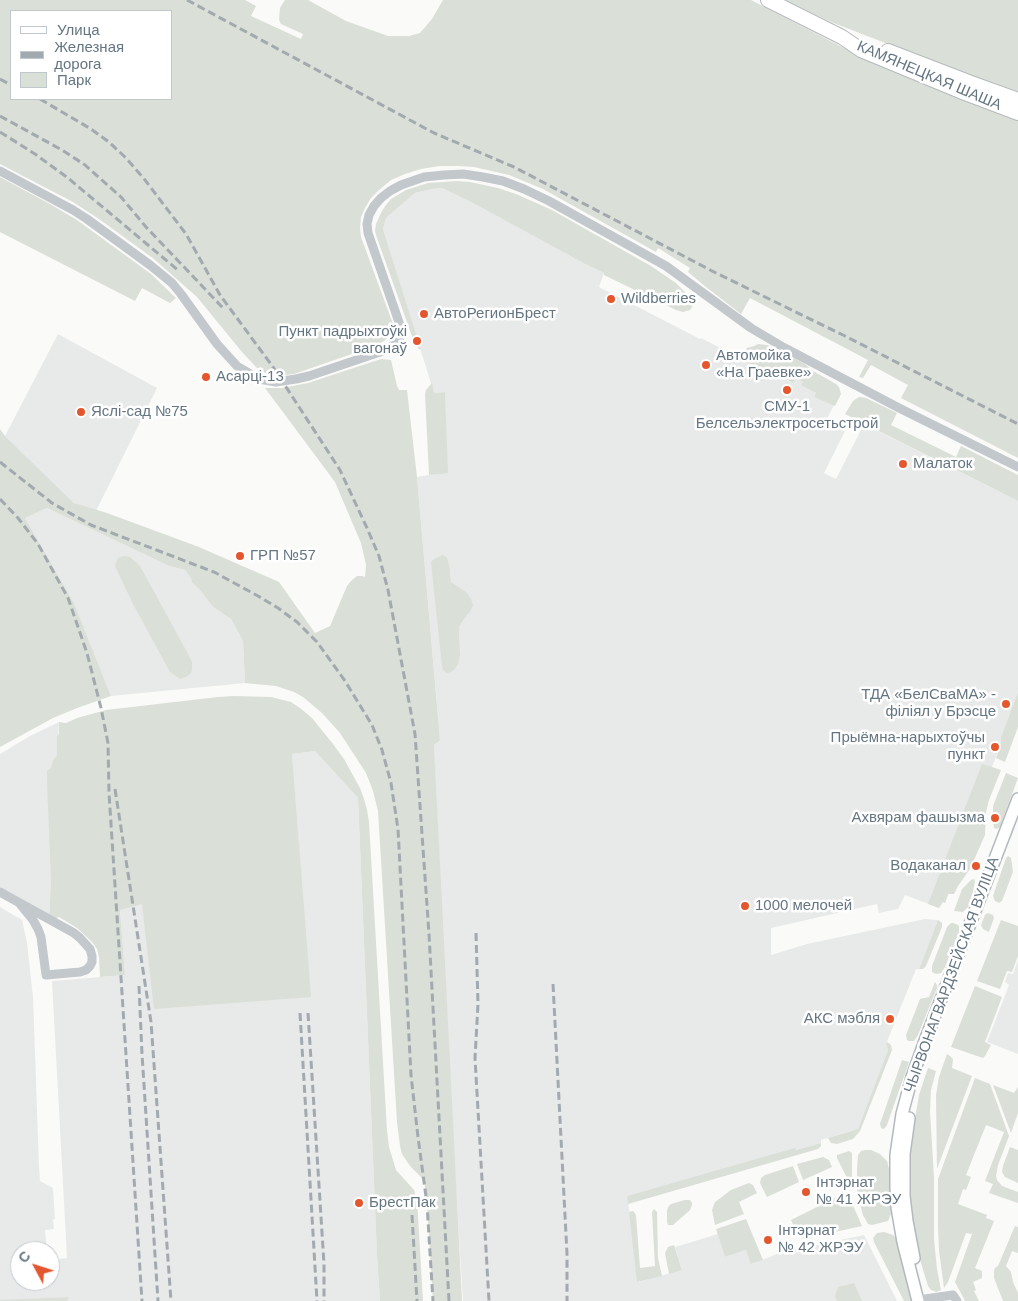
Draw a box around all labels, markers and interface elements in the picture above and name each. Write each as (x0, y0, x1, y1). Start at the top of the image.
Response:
legend (10, 10, 172, 100)
text: Улица (57, 21, 100, 38)
street label: КАМЯНЕЦКАЯ ШАША (854, 37, 1004, 115)
text: Железная дорога (54, 38, 124, 72)
text: Парк (57, 71, 91, 88)
place label: Wildberries (621, 290, 696, 308)
marker: Wildberries (605, 293, 617, 305)
place label: АвтоРегионБрест (434, 305, 556, 323)
marker: АвтоРегионБрест (418, 308, 430, 320)
place label: Пункт падрыхтоўкі вагонаў (279, 323, 407, 358)
marker: Пункт падрыхтоўкі вагонаў (411, 335, 423, 347)
place label: Автомойка «На Граевке» (716, 347, 811, 382)
marker: Автомойка «На Граевке» (700, 359, 712, 371)
place label: Асарці-13 (216, 368, 284, 386)
marker: Асарці-13 (200, 371, 212, 383)
marker: СМУ-1 Белсельэлектросетьстрой (781, 384, 793, 396)
place label: СМУ-1 Белсельэлектросетьстрой (696, 398, 878, 433)
place label: Яслі-сад №75 (91, 403, 188, 421)
marker: Яслі-сад №75 (75, 406, 87, 418)
place label: Малаток (913, 455, 972, 473)
marker: Малаток (897, 458, 909, 470)
place label: ГРП №57 (250, 547, 316, 565)
marker: ГРП №57 (234, 550, 246, 562)
place label: ТДА «БелСваМА» - філіял у Брэсце (861, 686, 996, 721)
marker: ТДА «БелСваМА» - філіял у Брэсце (1000, 698, 1012, 710)
place label: Прыёмна-нарыхтоўчы пункт (831, 729, 985, 764)
marker: Прыёмна-нарыхтоўчы пункт (989, 741, 1001, 753)
place label: Ахвярам фашызма (851, 809, 985, 827)
marker: Ахвярам фашызма (989, 812, 1001, 824)
street label: ЧЫРВОНАГВАРДЗЕЙСКАЯ ВУЛІЦА (901, 854, 1003, 1096)
place label: Водаканал (890, 857, 966, 875)
marker: Водаканал (970, 860, 982, 872)
place label: 1000 мелочей (755, 897, 852, 915)
marker: 1000 мелочей (739, 900, 751, 912)
place label: АКС мэбля (804, 1010, 880, 1028)
marker: АКС мэбля (884, 1013, 896, 1025)
place label: Інтэрнат № 41 ЖРЭУ (816, 1174, 901, 1209)
marker: Інтэрнат № 41 ЖРЭУ (800, 1186, 812, 1198)
place label: БрестПак (369, 1194, 436, 1212)
marker: БрестПак (353, 1197, 365, 1209)
place label: Інтэрнат № 42 ЖРЭУ (778, 1222, 863, 1257)
marker: Інтэрнат № 42 ЖРЭУ (762, 1234, 774, 1246)
north arrow (10, 1241, 60, 1291)
text: С (15, 1248, 34, 1266)

